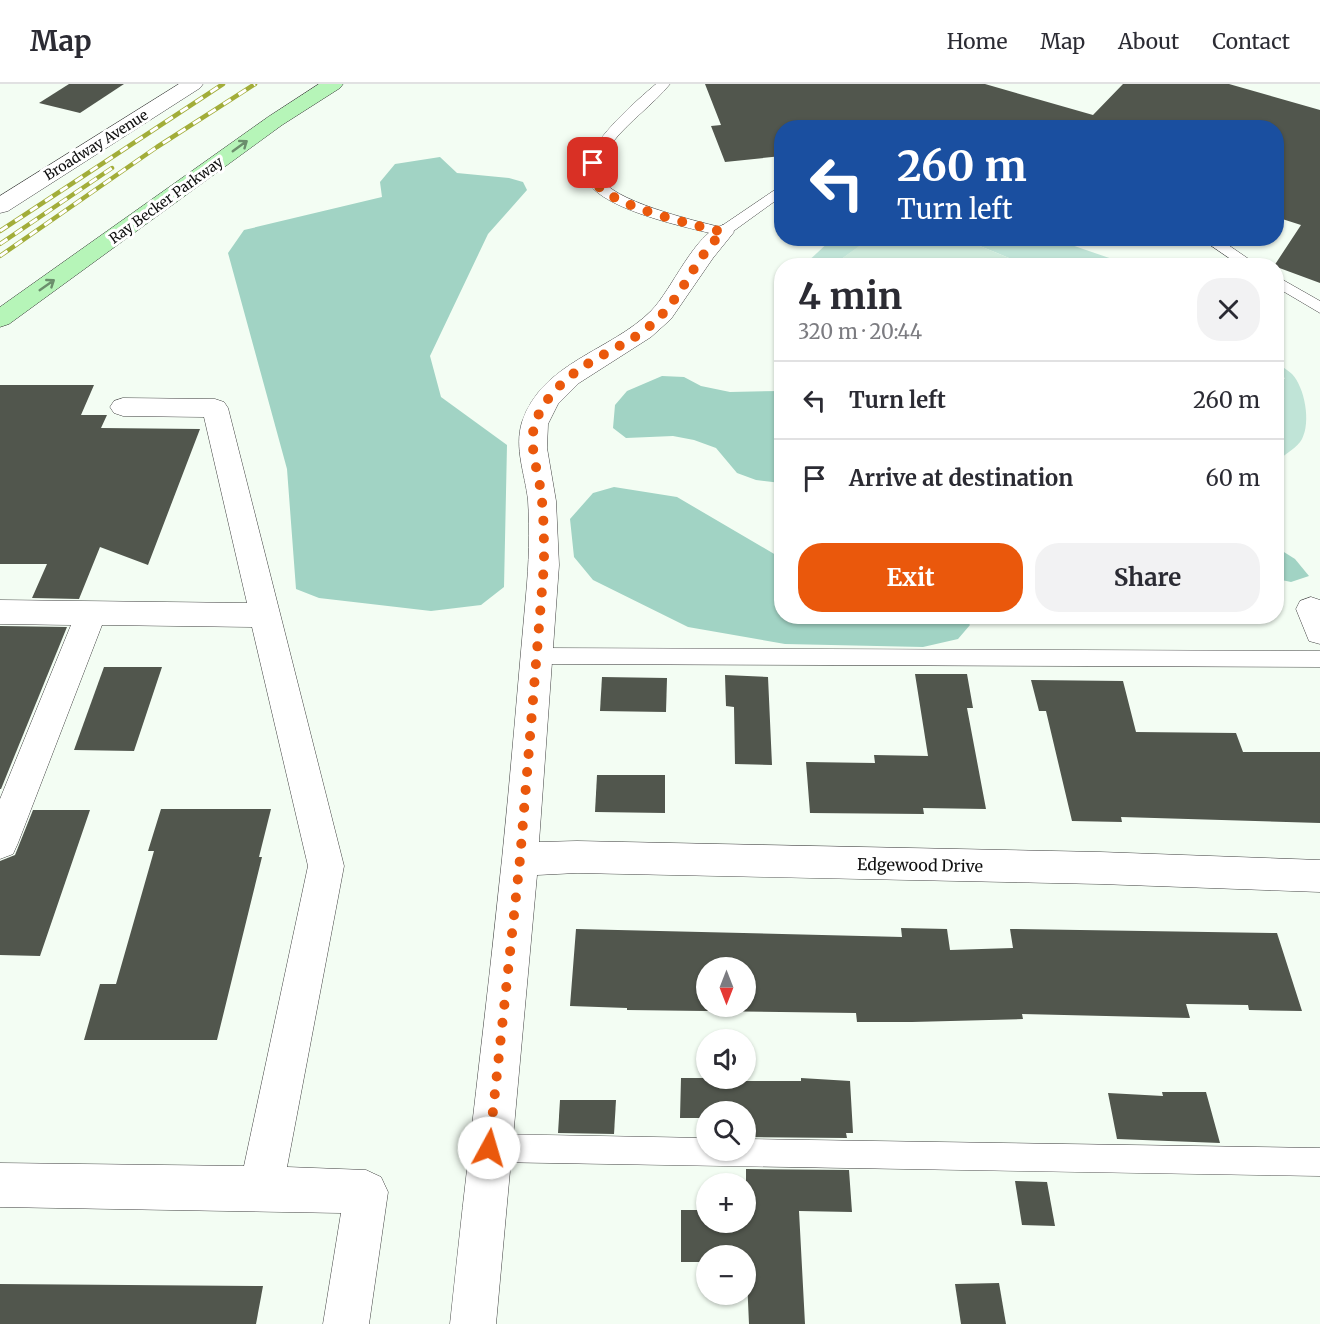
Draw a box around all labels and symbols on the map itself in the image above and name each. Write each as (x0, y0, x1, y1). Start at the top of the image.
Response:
street label: Broadway Avenue (41, 106, 151, 184)
pin (567, 137, 618, 188)
one-way arrow (231, 140, 247, 152)
street label: Ray Becker Parkway (106, 152, 227, 247)
one-way arrow (39, 279, 55, 291)
street label: Edgewood Drive (857, 854, 983, 876)
north arrow (696, 957, 756, 1017)
position arrow (457, 1116, 521, 1180)

